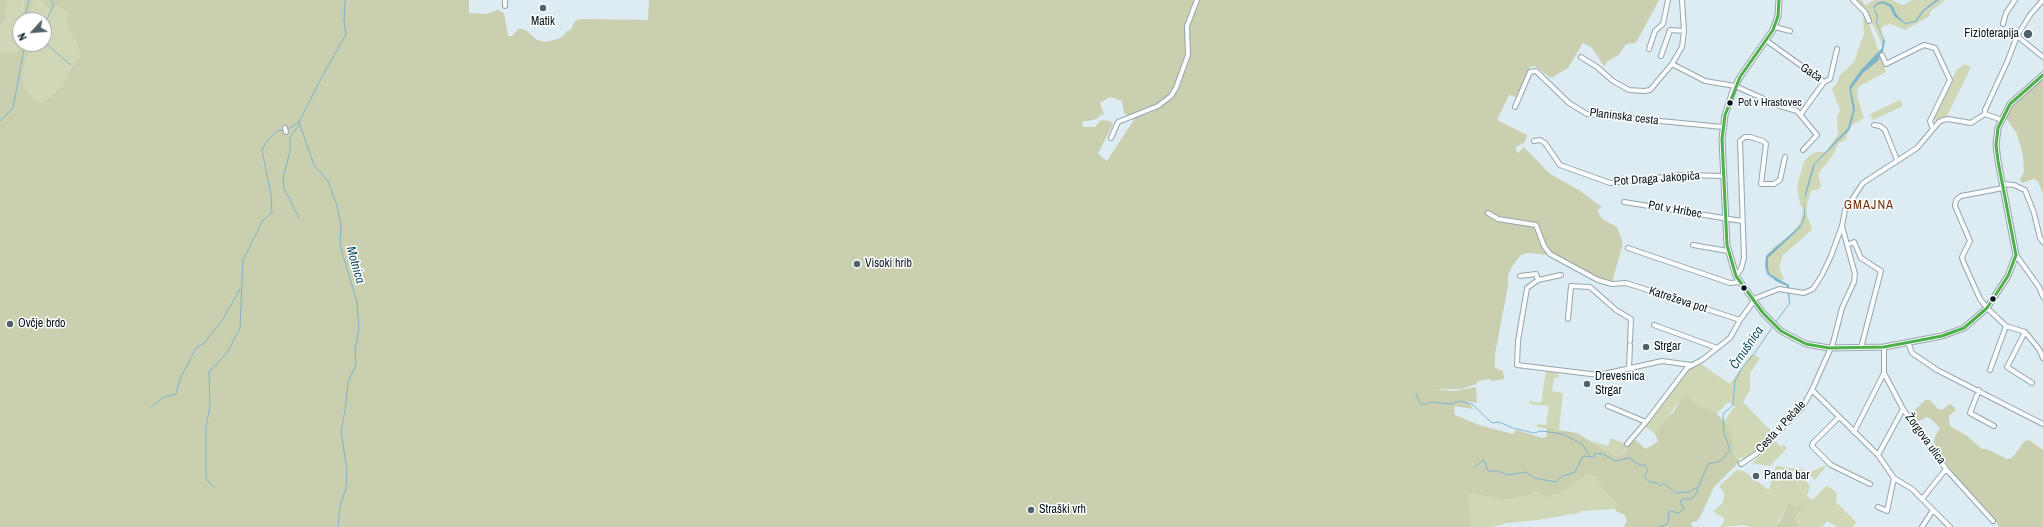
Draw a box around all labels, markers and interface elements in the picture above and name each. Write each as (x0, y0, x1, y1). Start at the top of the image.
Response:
marker: Matik (538, 3, 548, 13)
north arrow (12, 12, 52, 52)
place label: Matik (531, 15, 555, 29)
place label: Fizioterapija (1964, 27, 2019, 41)
marker: Fizioterapija (2022, 28, 2034, 40)
text: N (14, 31, 30, 43)
street label: Gača (1797, 61, 1825, 85)
place label: Pot v Hrastovec (1738, 96, 1802, 110)
marker: Pot v Hrastovec (1725, 98, 1735, 108)
street label: Planinska cesta (1589, 106, 1659, 128)
street label: Pot Draga Jakopiča (1613, 169, 1701, 189)
street label: Pot v Hribec (1647, 198, 1703, 222)
district label: GMAJNA (1844, 198, 1894, 214)
water label: Motnica (342, 245, 368, 285)
place label: Visoki hrib (865, 257, 912, 271)
marker: Visoki hrib (852, 259, 862, 269)
unlabelled marker (1739, 283, 1749, 293)
street label: Katreževa pot (1647, 284, 1709, 316)
unlabelled marker (1988, 294, 1998, 304)
place label: Ovčje brdo (18, 317, 66, 331)
marker: Ovčje brdo (5, 319, 15, 329)
water label: Črnušnica (1727, 324, 1767, 372)
place label: Strgar (1654, 340, 1681, 354)
marker: Strgar (1641, 342, 1651, 352)
place label: Drevesnica Strgar (1595, 370, 1645, 398)
marker: Drevesnica Strgar (1582, 379, 1592, 389)
street label: Cesta v Pečale (1753, 398, 1809, 456)
street label: Žorgova ulica (1902, 411, 1948, 467)
place label: Panda bar (1764, 469, 1809, 483)
marker: Panda bar (1751, 471, 1761, 481)
place label: Straški vrh (1039, 503, 1086, 517)
marker: Straški vrh (1026, 505, 1036, 515)

